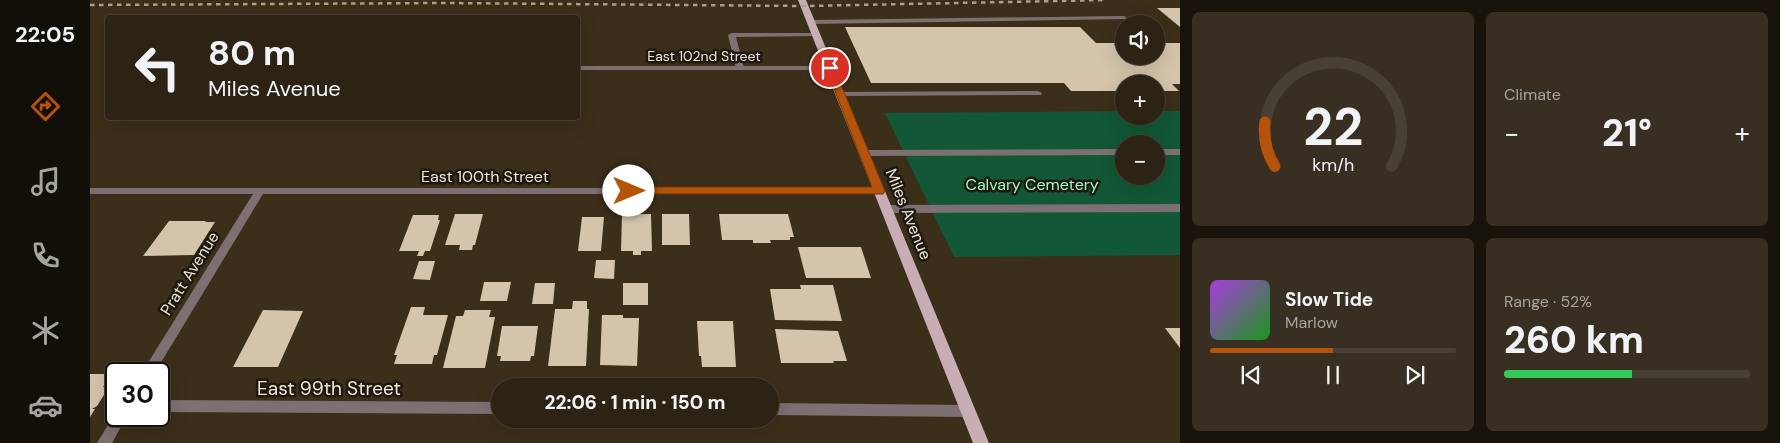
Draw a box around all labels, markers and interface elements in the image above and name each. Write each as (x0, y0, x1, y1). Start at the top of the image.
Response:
map controls (1115, 15, 1165, 185)
button: sound (1115, 15, 1165, 65)
text: 22:05 (15, 20, 75, 49)
text: 80 m (208, 30, 296, 76)
icon: left (125, 35, 190, 100)
street label: East 102nd Street (647, 47, 761, 65)
pin (809, 47, 851, 89)
icon: arrive (816, 54, 844, 82)
text: Miles Avenue (208, 74, 341, 103)
button: + (1115, 75, 1165, 125)
text: Climate (1504, 84, 1561, 105)
icon: directions (28, 89, 63, 124)
text: 22 (1303, 93, 1363, 161)
text: 21° (1602, 108, 1652, 158)
text: − (1504, 115, 1519, 152)
text: + (1735, 115, 1750, 152)
button: − (1115, 135, 1165, 185)
text: km/h (1312, 153, 1354, 177)
icon: music (28, 164, 63, 199)
position arrow (602, 164, 654, 216)
street label: Miles Avenue (881, 165, 936, 263)
street label: East 100th Street (421, 166, 549, 187)
park label: Calvary Cemetery (965, 174, 1099, 195)
street label: Pratt Avenue (155, 227, 223, 319)
icon: phone (28, 238, 63, 273)
text: Slow Tide (1285, 287, 1373, 312)
text: Range · 52% (1504, 291, 1592, 312)
text: Marlow (1285, 312, 1338, 333)
icon: climate (28, 313, 63, 348)
text: 260 km (1504, 315, 1644, 365)
icon: previous (1237, 361, 1265, 389)
icon: pause (1319, 361, 1347, 389)
icon: next (1401, 361, 1429, 389)
speed limit sign: 30 (105, 362, 170, 427)
street label: East 99th Street (257, 376, 401, 401)
icon: car (28, 388, 63, 423)
text: 22:06 · 1 min · 150 m (545, 390, 725, 415)

